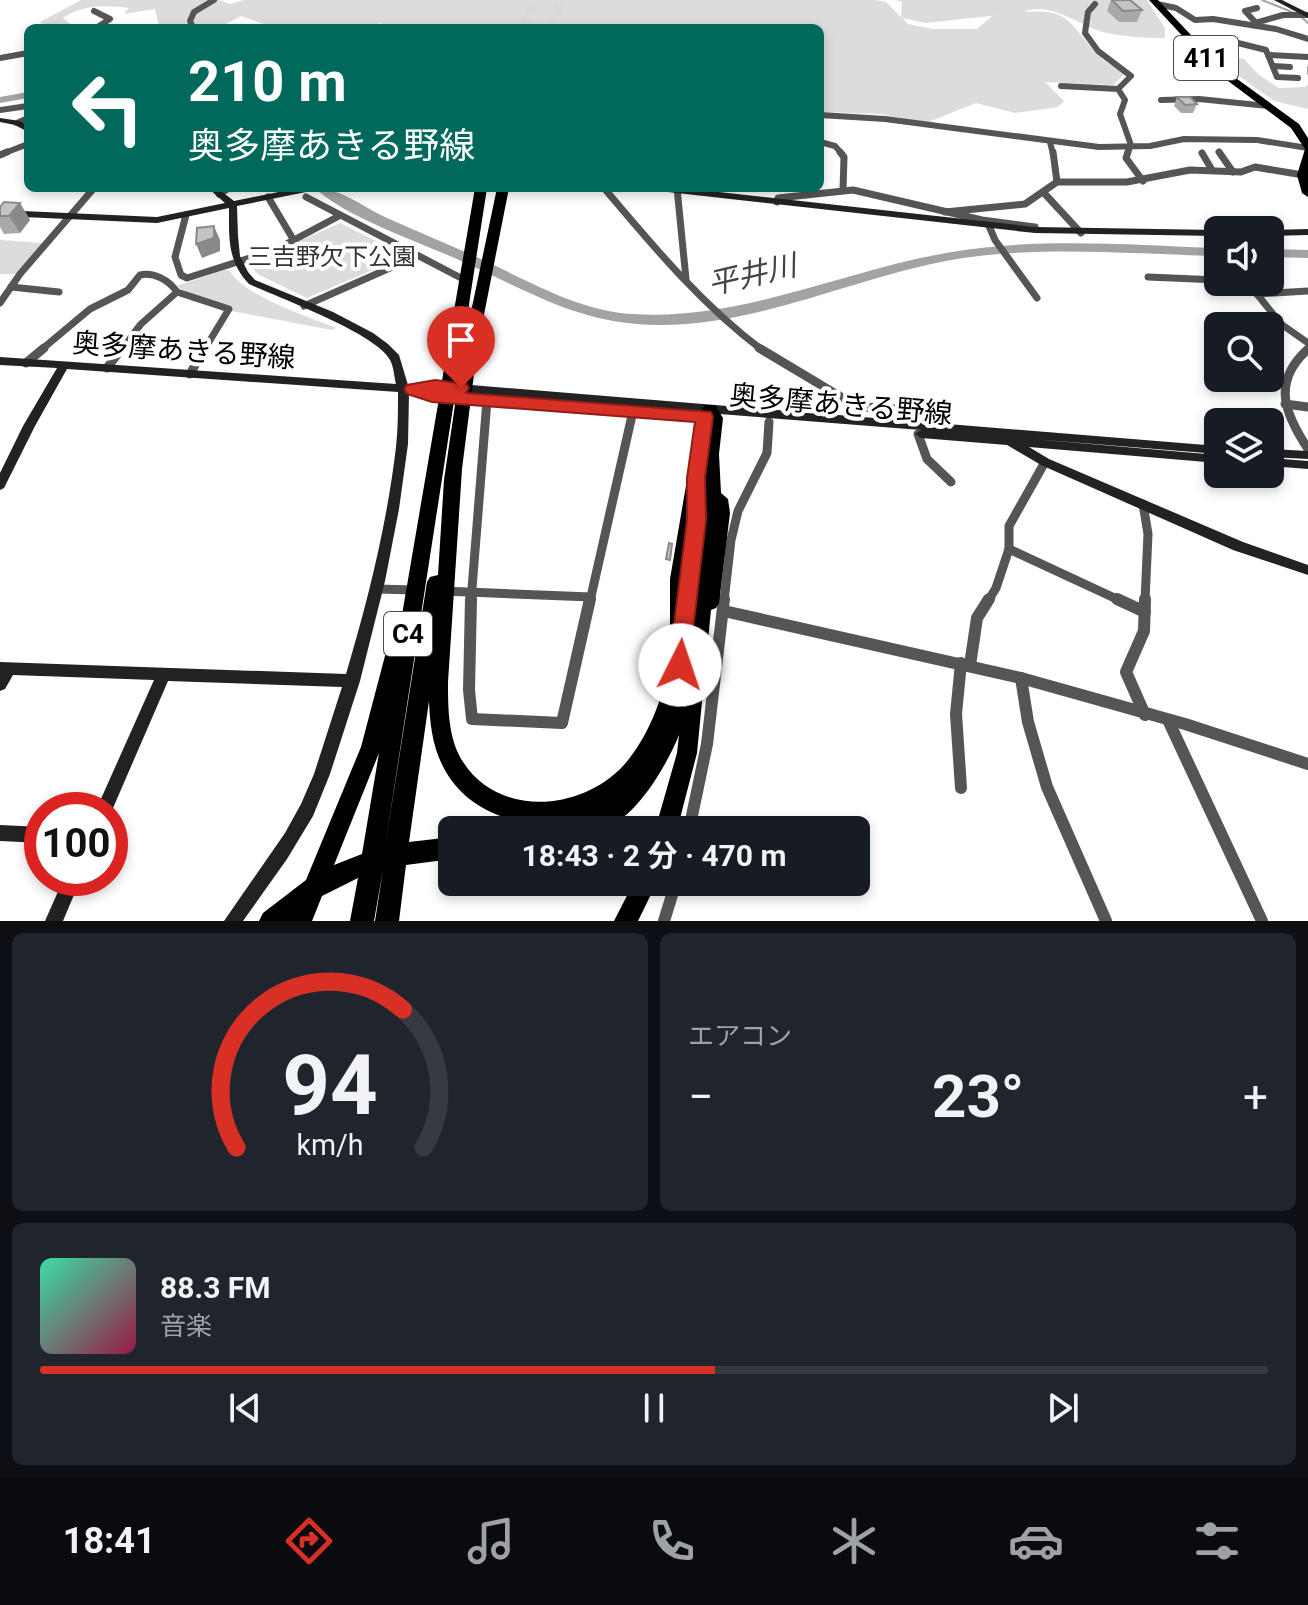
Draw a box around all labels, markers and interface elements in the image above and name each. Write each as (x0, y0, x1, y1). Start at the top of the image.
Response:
road number: 411 (1174, 36, 1238, 80)
text: 210 m (188, 49, 347, 115)
icon: left (56, 56, 160, 160)
text: 奥多摩あきる野線 (188, 125, 475, 167)
map controls (1204, 216, 1284, 488)
button: sound (1204, 216, 1284, 296)
park label: 三吉野欠下公園 (248, 243, 416, 271)
water label: 平井川 (704, 247, 803, 302)
pin (427, 306, 495, 388)
button: search (1204, 312, 1284, 392)
icon: arrive (439, 318, 483, 362)
street label: 奥多摩あきる野線 (71, 326, 297, 375)
street label: 奥多摩あきる野線 (728, 378, 954, 431)
button: layers (1204, 408, 1284, 488)
road number: C4 (384, 612, 432, 656)
position arrow (638, 623, 722, 707)
speed limit sign: 100 (24, 792, 128, 896)
text: 18:43 · 2 分 · 470 m (522, 838, 786, 873)
text: エアコン (688, 1021, 792, 1051)
text: 94 (282, 1037, 378, 1134)
text: 23° (932, 1061, 1024, 1132)
text: − (688, 1071, 713, 1123)
text: + (1243, 1071, 1268, 1123)
text: km/h (296, 1128, 364, 1162)
text: 88.3 FM (160, 1270, 271, 1305)
text: 音楽 (160, 1311, 212, 1341)
icon: previous (223, 1386, 267, 1430)
icon: pause (632, 1386, 676, 1430)
icon: next (1041, 1386, 1085, 1430)
icon: directions (281, 1513, 337, 1569)
icon: music (463, 1513, 519, 1569)
icon: phone (644, 1513, 700, 1569)
icon: climate (826, 1513, 882, 1569)
icon: car (1008, 1513, 1064, 1569)
icon: filters (1189, 1513, 1245, 1569)
text: 18:41 (63, 1520, 156, 1562)

